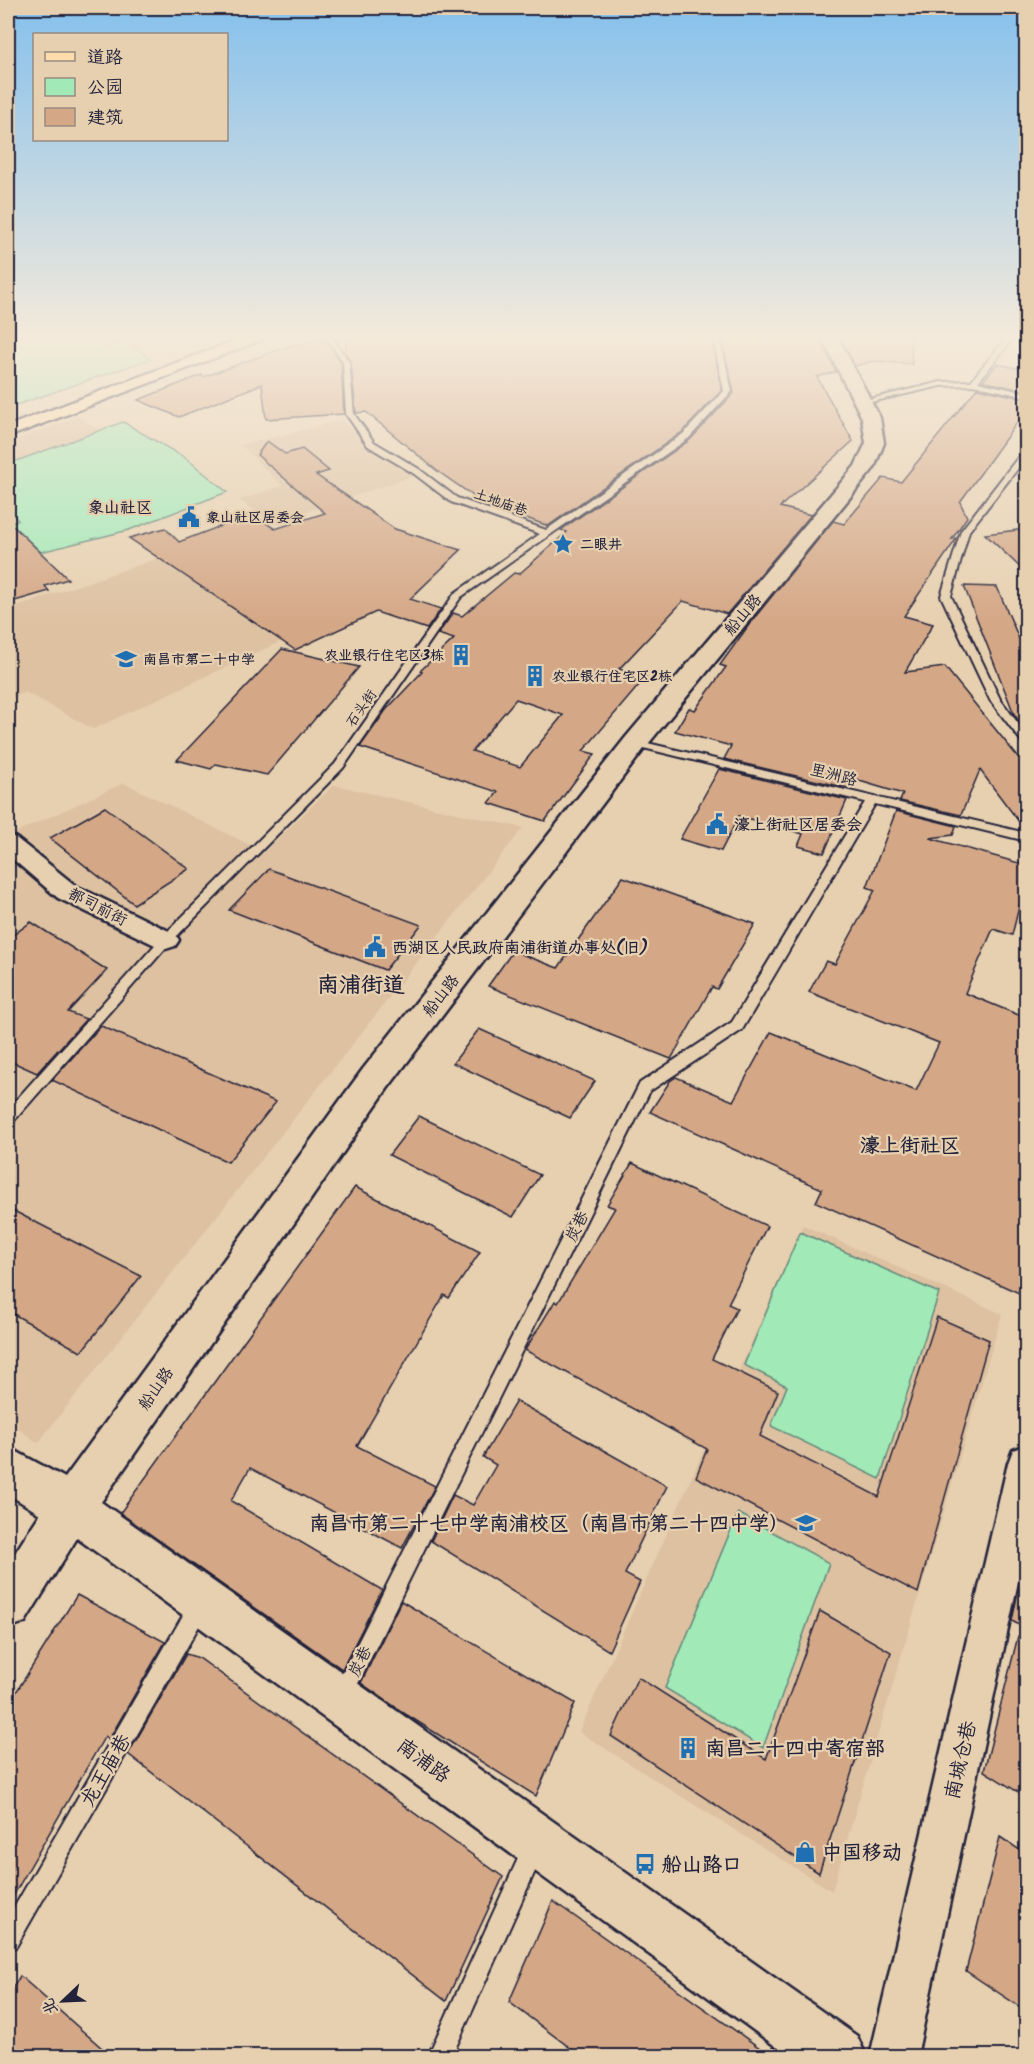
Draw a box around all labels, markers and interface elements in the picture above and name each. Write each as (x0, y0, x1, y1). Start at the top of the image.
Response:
legend (33, 33, 228, 141)
text: 道路 (87, 44, 123, 73)
text: 公园 (87, 74, 123, 103)
text: 建筑 (87, 104, 123, 133)
street label: 土地庙巷 (471, 483, 532, 523)
district label: 象山社区 (88, 496, 152, 521)
public building icon: 象山社区居委会 (177, 505, 201, 529)
place label: 象山社区居委会 (206, 507, 304, 529)
place icon: 二眼井 (551, 532, 575, 556)
place label: 二眼井 (580, 534, 622, 556)
street label: 船山路 (718, 589, 768, 641)
building icon: 农业银行住宅区3栋 (449, 643, 473, 667)
place label: 农业银行住宅区3栋 (324, 645, 444, 667)
school or university icon: 南昌市第二十中学 (114, 647, 138, 671)
place label: 南昌市第二十中学 (143, 649, 255, 671)
building icon: 农业银行住宅区2栋 (523, 664, 547, 688)
place label: 农业银行住宅区2栋 (552, 666, 672, 688)
street label: 石头街 (341, 685, 383, 732)
street label: 里洲路 (807, 758, 860, 793)
public building icon: 濠上街社区居委会 (705, 812, 729, 836)
place label: 濠上街社区居委会 (734, 813, 862, 838)
street label: 都司前街 (63, 882, 132, 933)
public building icon: 西湖区人民政府南浦街道办事处(旧) (363, 935, 387, 959)
place label: 西湖区人民政府南浦街道办事处(旧) (392, 936, 648, 961)
district label: 南浦街道 (317, 969, 405, 1004)
street label: 船山路 (417, 969, 466, 1023)
district label: 濠上街社区 (860, 1131, 960, 1163)
street label: 炭巷 (559, 1207, 596, 1247)
street label: 船山路 (132, 1362, 180, 1416)
place label: 南昌市第二十七中学南浦校区（南昌市第二十四中学） (309, 1509, 789, 1541)
school or university icon: 南昌市第二十七中学南浦校区（南昌市第二十四中学） (794, 1511, 818, 1535)
street label: 炭巷 (342, 1642, 379, 1682)
street label: 南城仓巷 (937, 1717, 987, 1803)
street label: 龙王庙巷 (73, 1727, 141, 1814)
street label: 南浦路 (389, 1731, 457, 1793)
place label: 南昌二十四中寄宿部 (705, 1734, 885, 1766)
building icon: 南昌二十四中寄宿部 (676, 1736, 700, 1760)
place label: 中国移动 (822, 1838, 902, 1870)
shop icon: 中国移动 (793, 1840, 817, 1864)
place label: 船山路口 (662, 1850, 742, 1882)
bus stop icon: 船山路口 (633, 1852, 657, 1876)
north arrow (33, 1971, 93, 2031)
text: 北 (36, 1994, 65, 2019)

